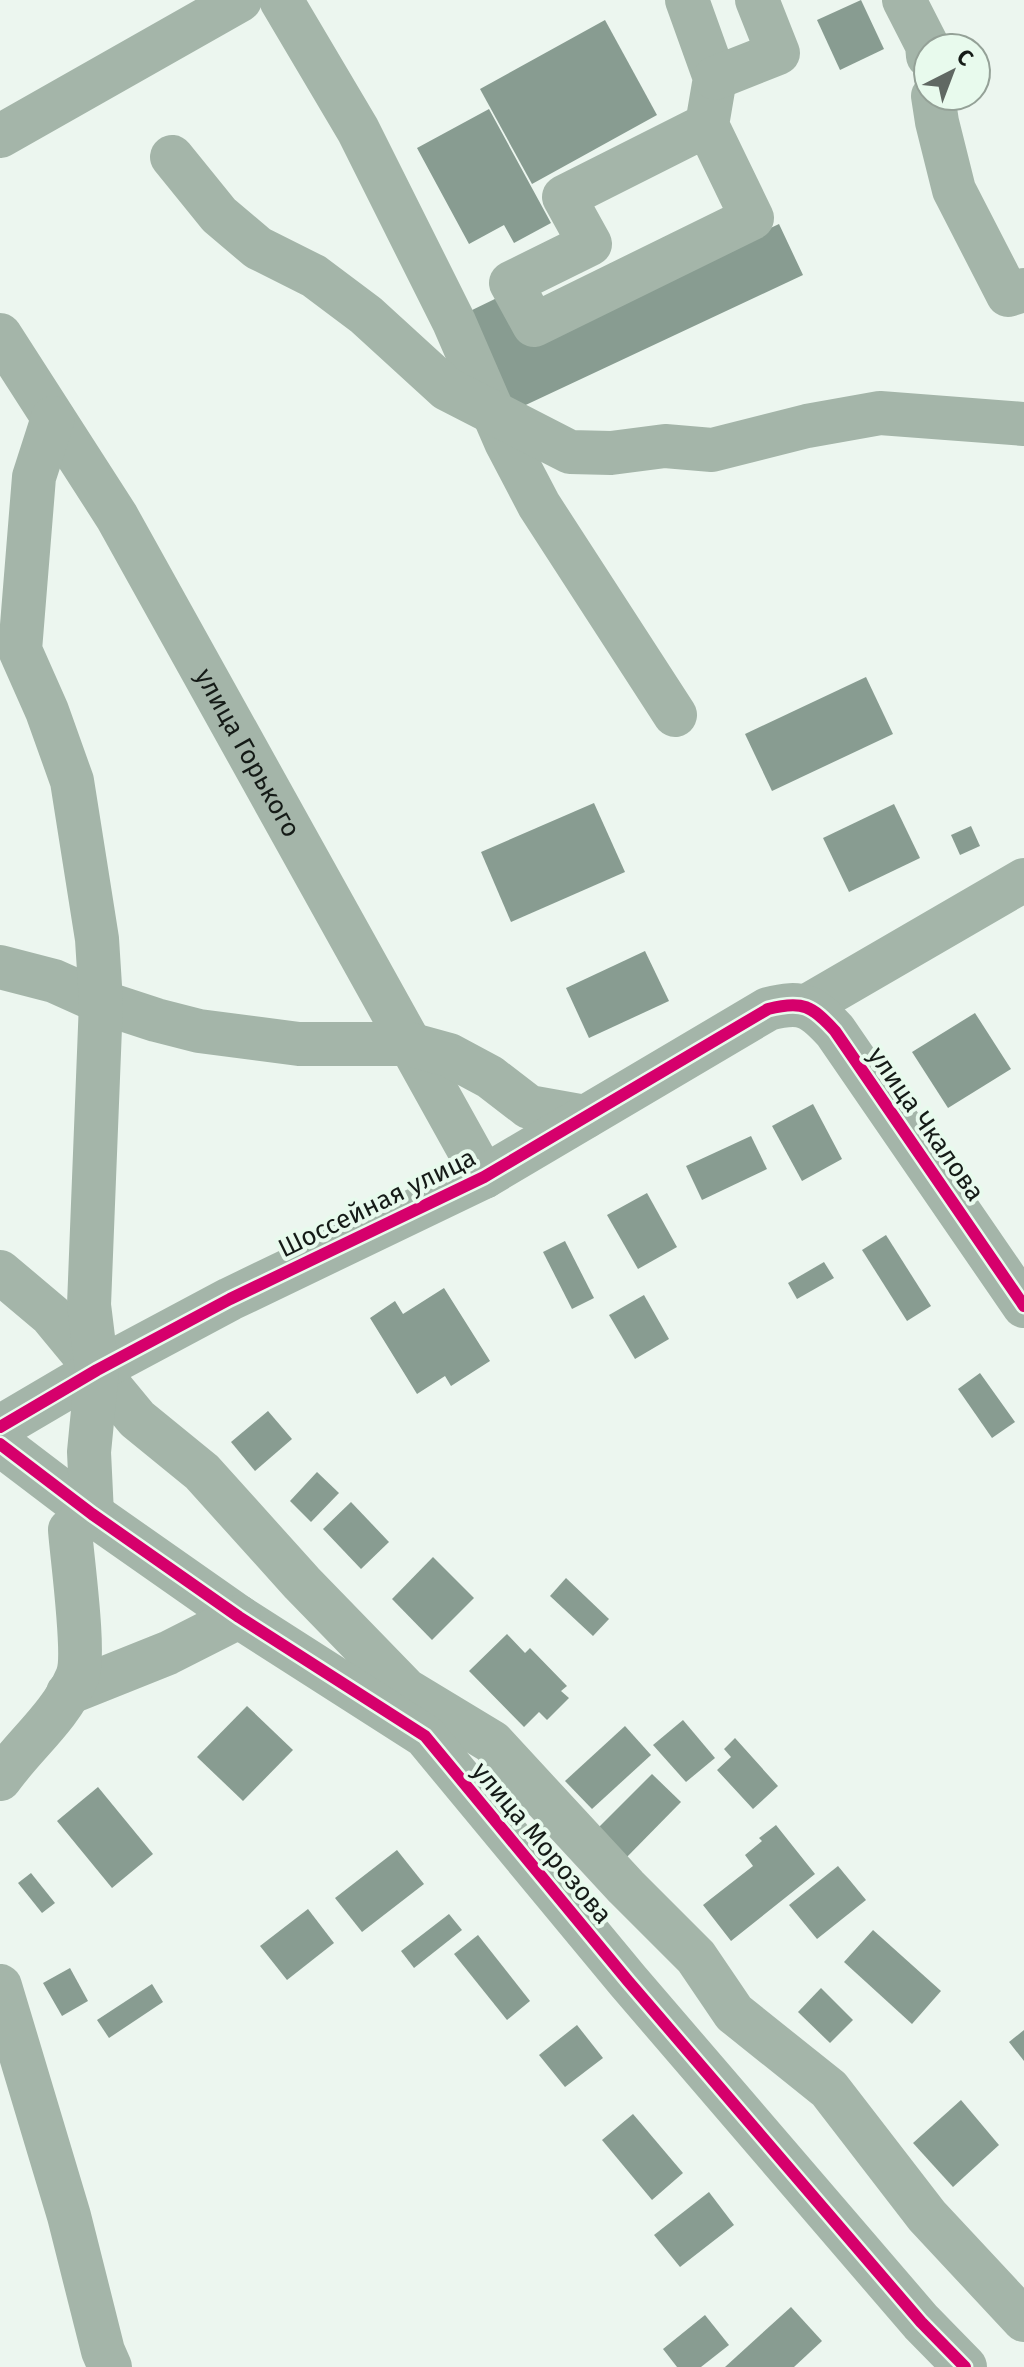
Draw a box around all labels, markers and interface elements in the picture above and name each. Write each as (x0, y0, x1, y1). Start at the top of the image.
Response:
north arrow (912, 32, 992, 112)
text: С (951, 43, 979, 72)
street label: улица Горького (189, 663, 307, 842)
street label: улица Чкалова (861, 1041, 991, 1207)
street label: Шоссейная улица (273, 1142, 481, 1264)
street label: улица Морозова (465, 1756, 619, 1930)

